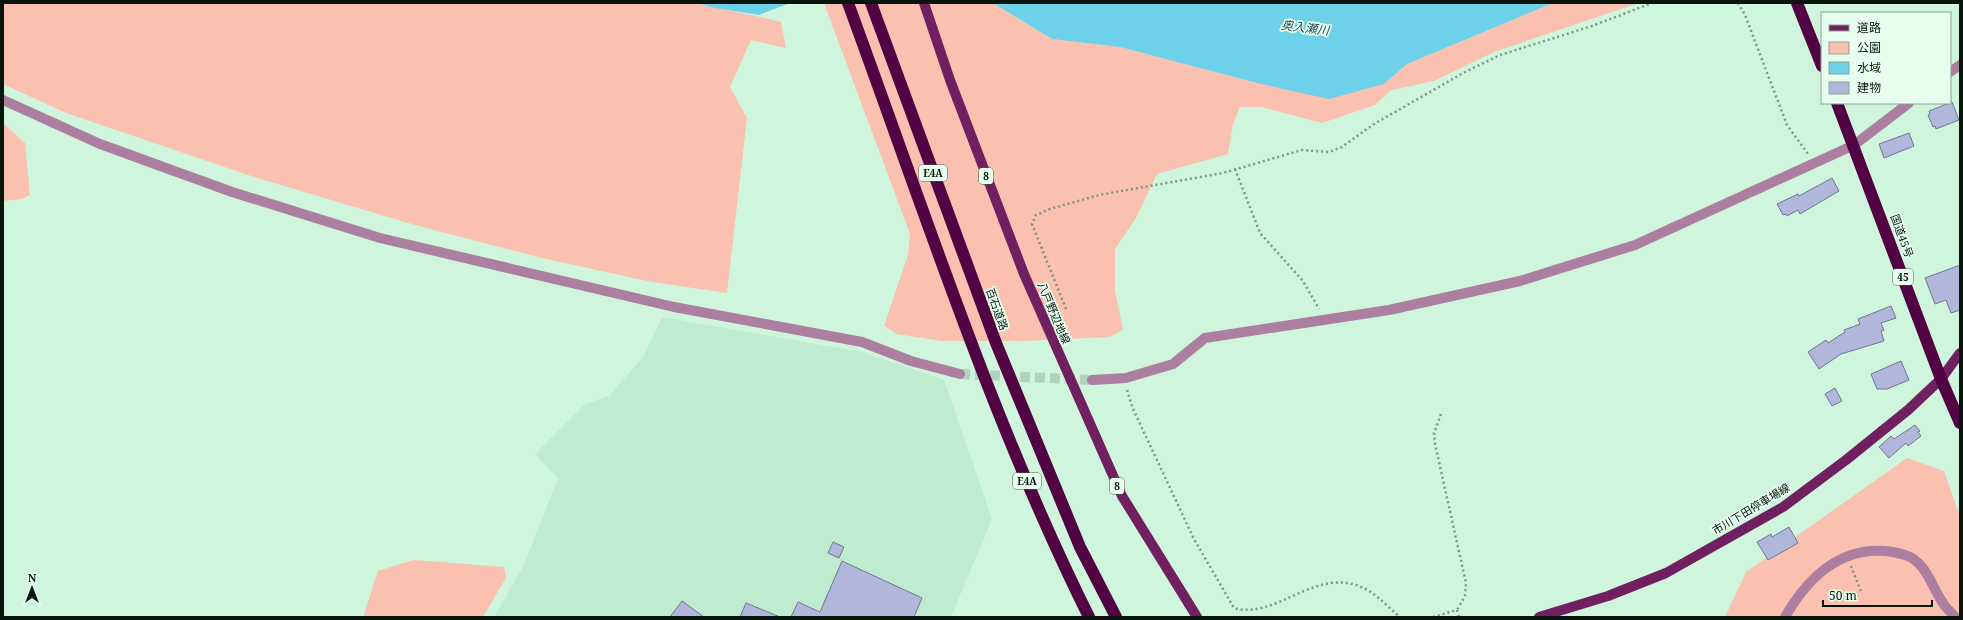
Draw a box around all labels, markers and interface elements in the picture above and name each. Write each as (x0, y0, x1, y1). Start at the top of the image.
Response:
legend (1821, 12, 1951, 104)
water label: 奥入瀬川 (1280, 16, 1332, 39)
text: 道路 (1857, 19, 1881, 36)
text: 公園 (1857, 39, 1881, 56)
text: 水域 (1857, 59, 1881, 76)
text: 建物 (1857, 79, 1881, 96)
road number: E4A (919, 165, 947, 181)
road number: 8 (979, 168, 993, 184)
street label: 国道45号 (1888, 212, 1917, 260)
road number: 45 (1893, 269, 1913, 285)
street label: 八戸野辺地線 (1035, 279, 1074, 346)
street label: 百石道路 (983, 286, 1012, 332)
road number: E4A (1013, 473, 1041, 489)
road number: 8 (1110, 478, 1124, 494)
street label: 市川下田停車場線 (1709, 479, 1792, 538)
north arrow (12, 568, 52, 608)
text: N (28, 570, 37, 585)
scale bar (1823, 582, 1932, 608)
text: 50 m (1829, 587, 1857, 604)

